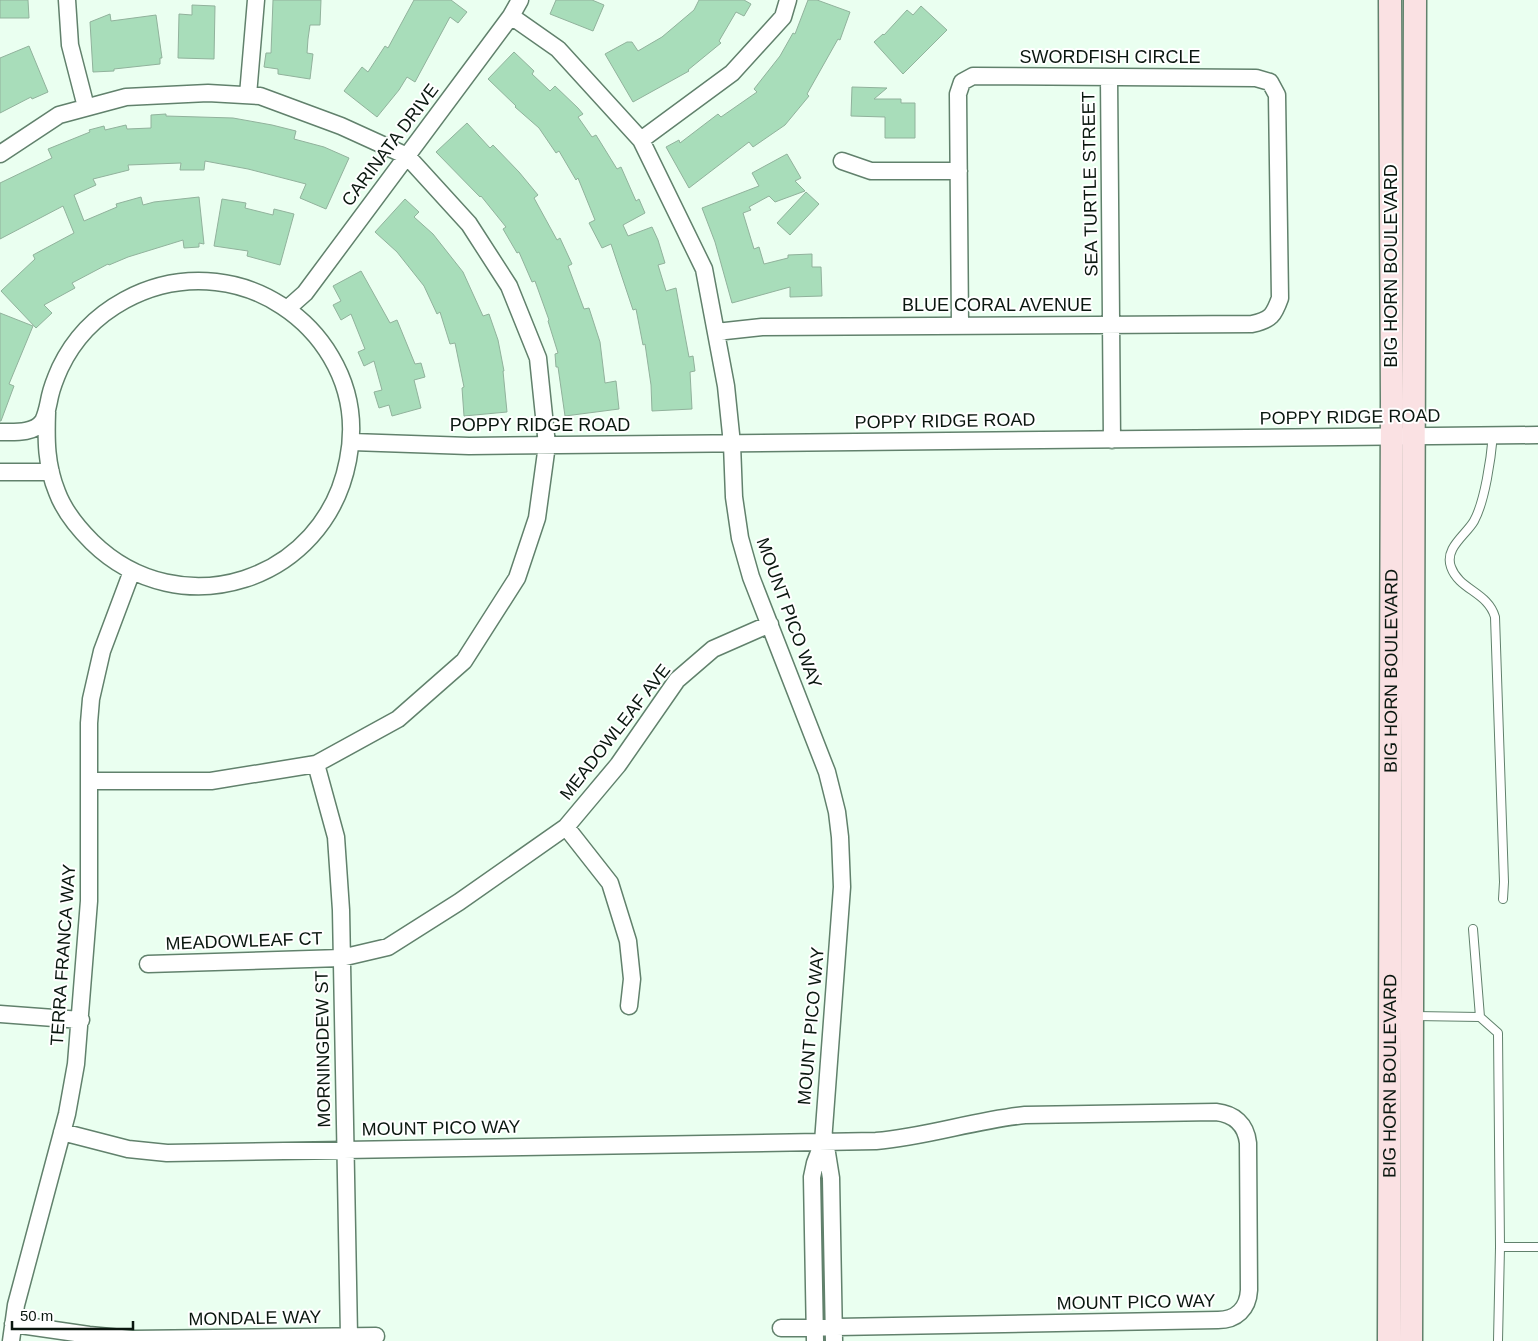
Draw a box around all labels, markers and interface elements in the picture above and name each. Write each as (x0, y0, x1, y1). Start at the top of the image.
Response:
street label: SWORDFISH CIRCLE (1019, 47, 1201, 67)
street label: CARINATA DRIVE (338, 80, 442, 210)
street label: SEA TURTLE STREET (1078, 91, 1102, 277)
street label: BIG HORN BOULEVARD (1381, 164, 1401, 368)
street label: BLUE CORAL AVENUE (902, 295, 1092, 315)
street label: POPPY RIDGE ROAD (1259, 405, 1441, 429)
street label: POPPY RIDGE ROAD (854, 409, 1036, 433)
street label: POPPY RIDGE ROAD (450, 415, 630, 435)
street label: MOUNT PICO WAY (752, 535, 826, 691)
street label: BIG HORN BOULEVARD (1381, 569, 1401, 773)
street label: MEADOWLEAF AVE (556, 660, 674, 804)
street label: TERRA FRANCA WAY (47, 864, 79, 1046)
street label: MEADOWLEAF CT (165, 928, 323, 954)
street label: MOUNT PICO WAY (794, 946, 828, 1106)
street label: MORNINGDEW ST (312, 970, 334, 1128)
street label: BIG HORN BOULEVARD (1380, 974, 1400, 1178)
street label: MOUNT PICO WAY (362, 1117, 520, 1139)
street label: MOUNT PICO WAY (1057, 1291, 1215, 1313)
scale bar (12, 1298, 134, 1330)
text: 50 m (20, 1307, 53, 1324)
street label: MONDALE WAY (188, 1307, 322, 1329)

